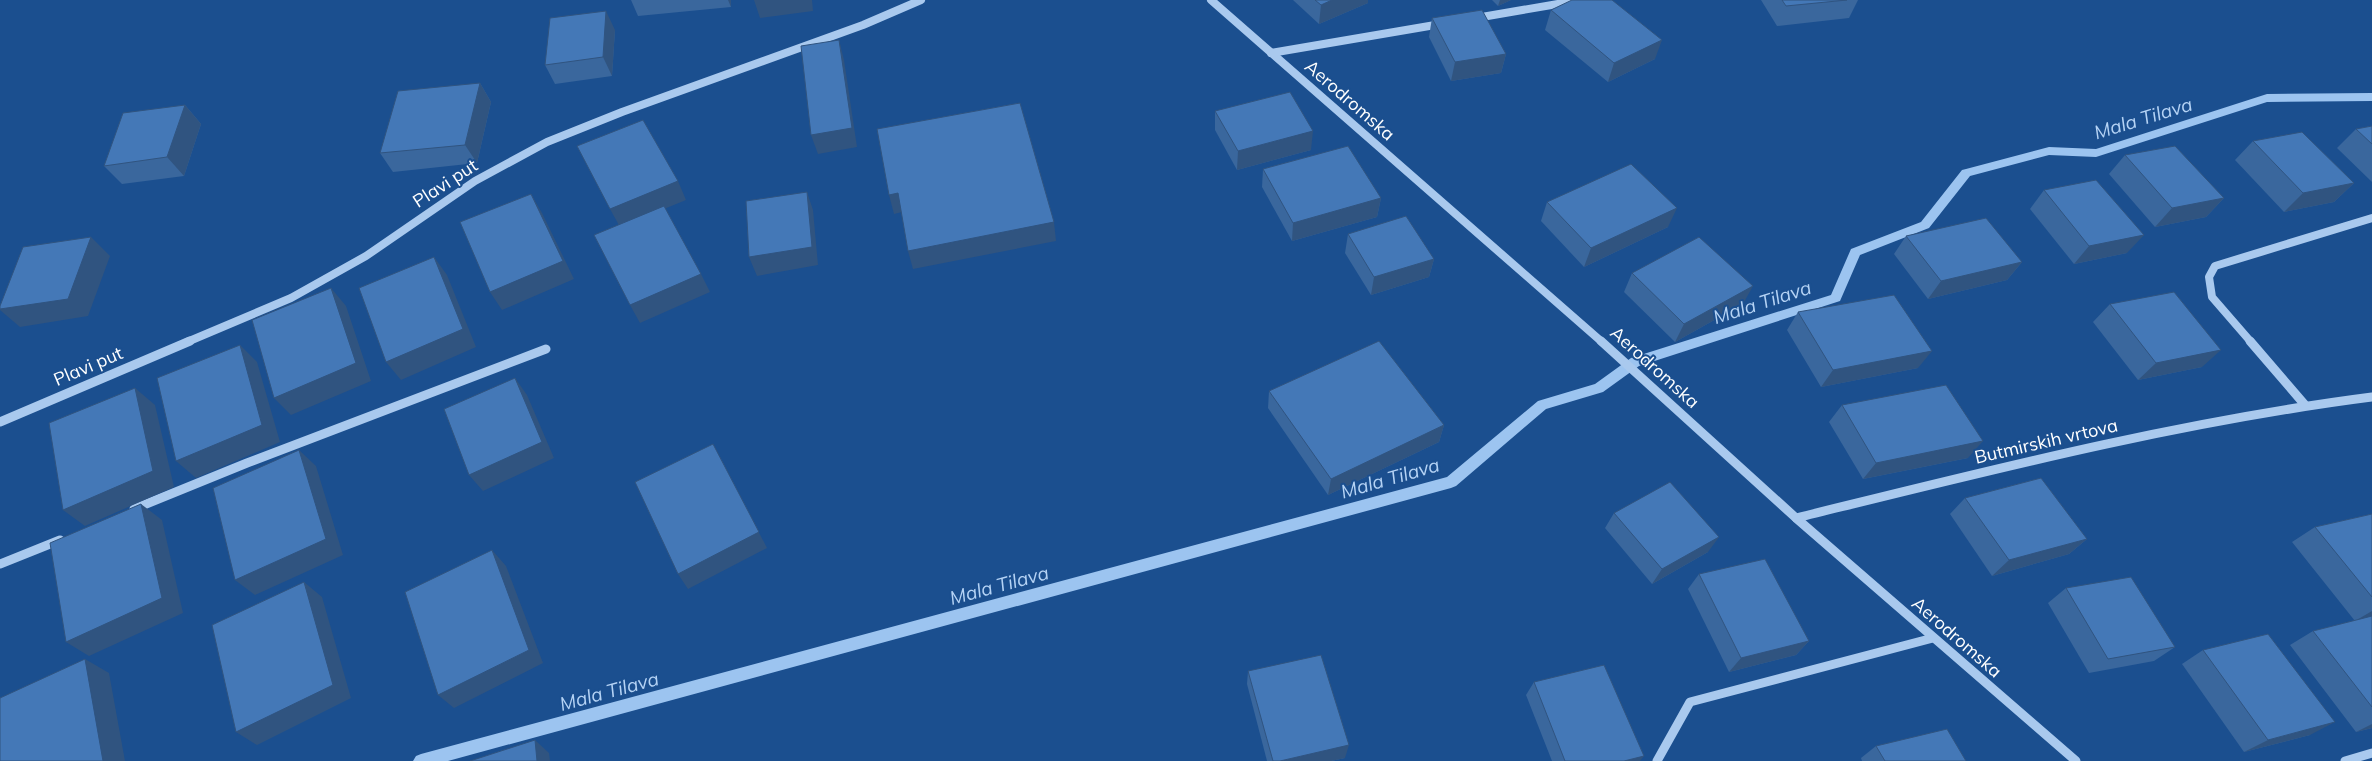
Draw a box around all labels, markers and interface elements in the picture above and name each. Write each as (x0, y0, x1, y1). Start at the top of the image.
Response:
street label: Aerodromska (1300, 55, 1400, 145)
water label: Mala Tilava (2091, 92, 2195, 144)
street label: Plavi put (408, 154, 482, 212)
water label: Mala Tilava (1710, 275, 1814, 329)
street label: Aerodromska (1606, 321, 1704, 413)
street label: Plavi put (50, 341, 126, 391)
street label: Butmirskih vrtova (1972, 413, 2120, 469)
water label: Mala Tilava (1338, 452, 1442, 504)
water label: Mala Tilava (947, 560, 1051, 610)
street label: Aerodromska (1907, 592, 2007, 682)
water label: Mala Tilava (557, 666, 661, 716)

